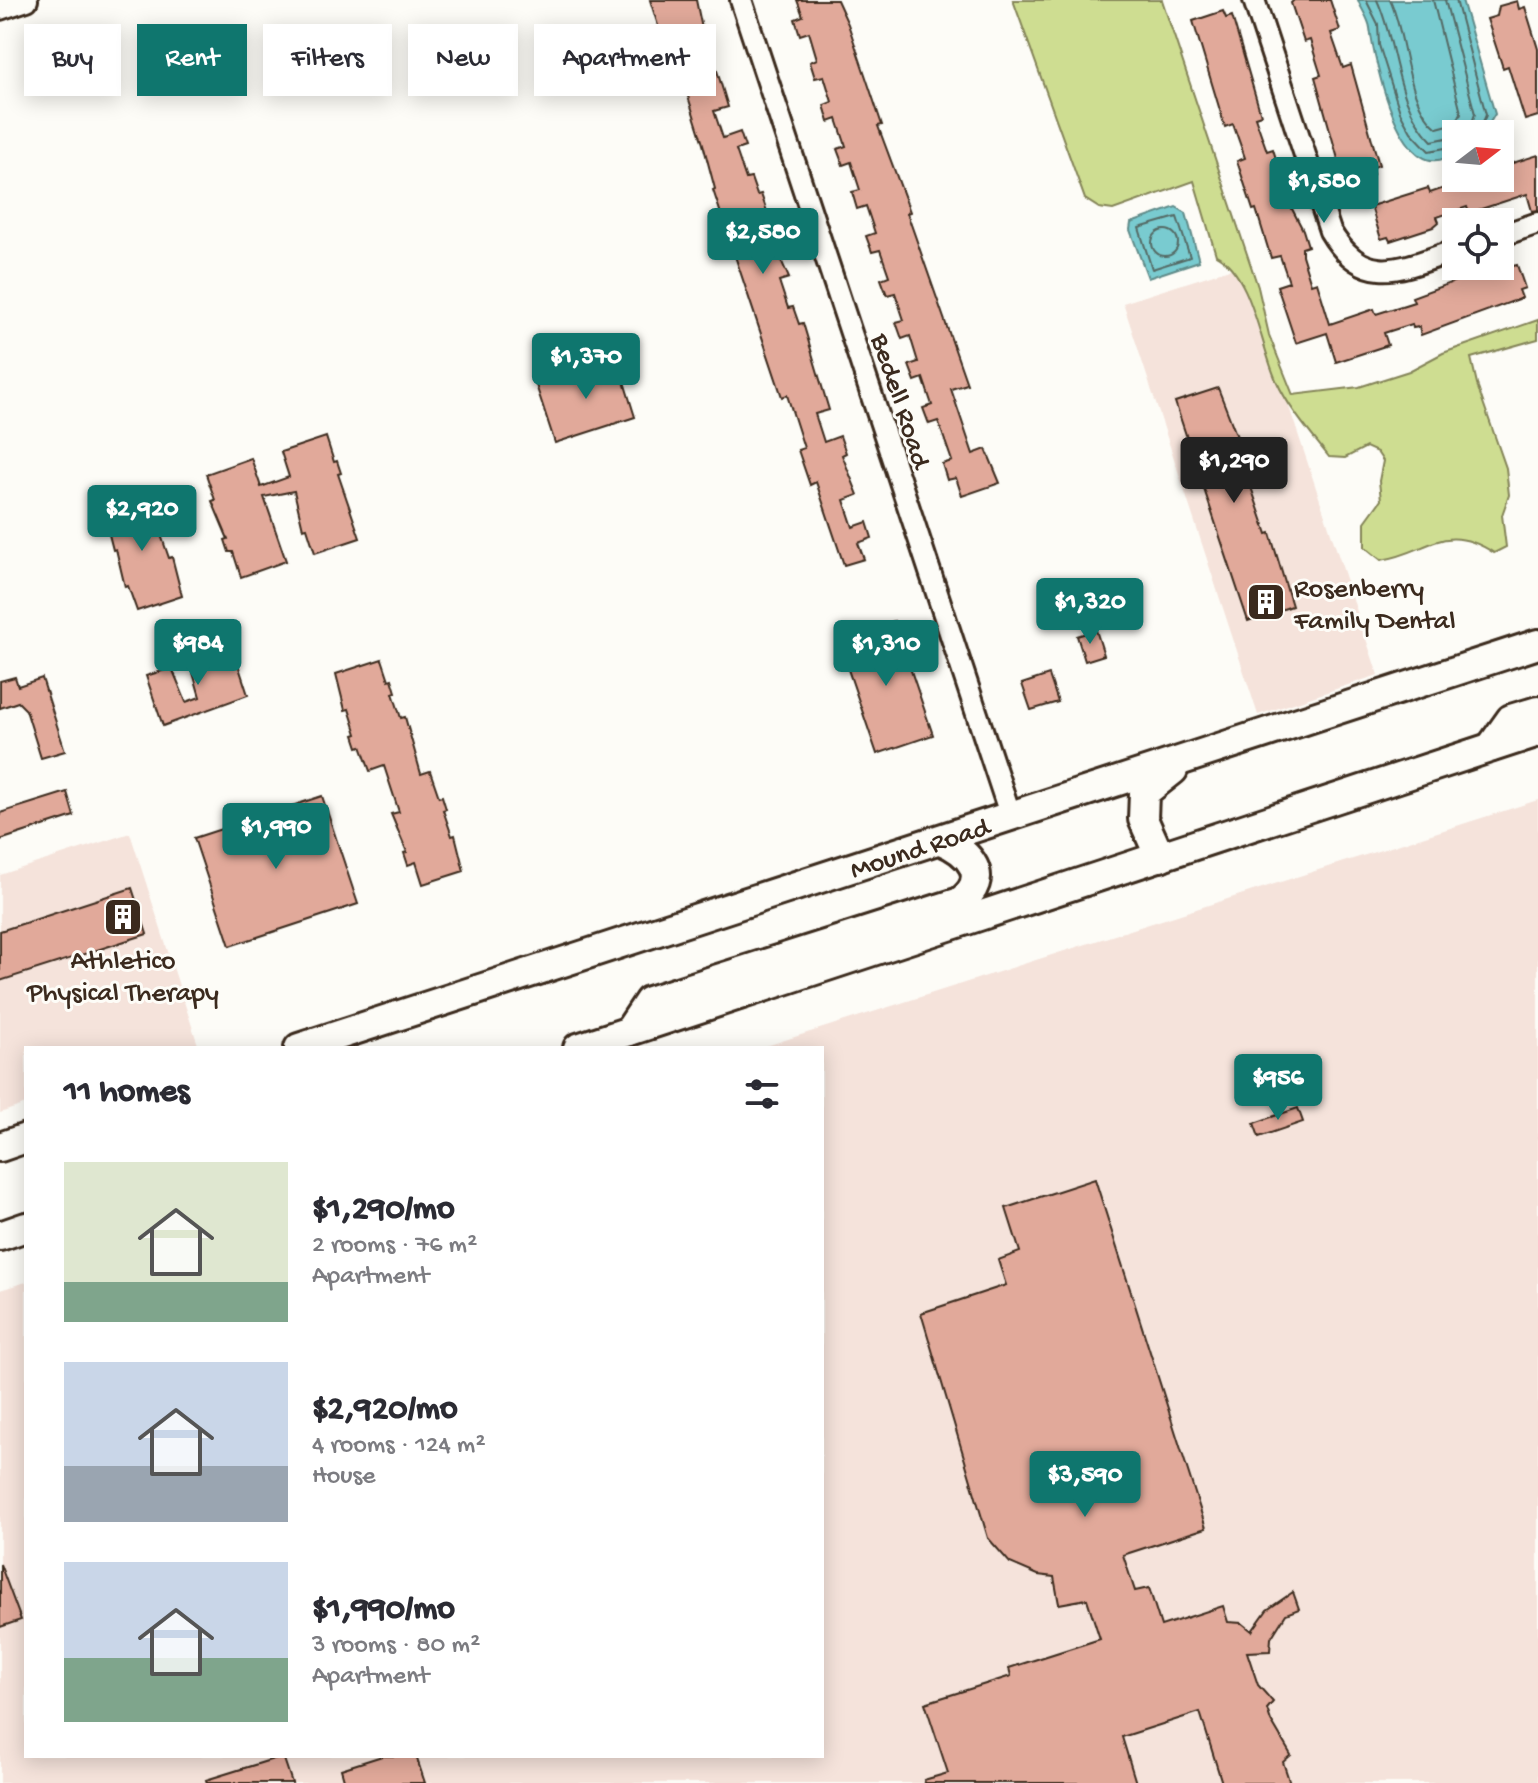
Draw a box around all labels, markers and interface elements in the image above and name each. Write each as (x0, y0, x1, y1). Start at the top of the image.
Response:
chip: Buy (24, 24, 121, 96)
chip: Rent (137, 24, 247, 96)
chip: Filters (263, 24, 392, 96)
chip: New (408, 24, 518, 96)
chip: Apartment (534, 24, 716, 96)
north arrow (1442, 120, 1514, 192)
map controls (1442, 120, 1514, 280)
pin: $1,580 (1259, 157, 1389, 225)
text: $1,580 (1287, 167, 1361, 198)
pin: $2,580 (698, 208, 828, 276)
button: locate (1442, 208, 1514, 280)
text: $2,580 (725, 218, 801, 249)
street label: Bedell Road (861, 329, 937, 475)
pin: $1,370 (521, 333, 651, 401)
text: $1,370 (550, 343, 622, 374)
pin: $1,290 (1169, 437, 1299, 505)
text: $1,290 (1199, 447, 1269, 478)
pin: $2,920 (77, 485, 207, 553)
text: $2,920 (105, 495, 179, 526)
place label: Rosenberry Family Dental (1293, 574, 1456, 639)
pin: $1,320 (1025, 578, 1155, 646)
building icon: Rosenberry Family Dental (1245, 581, 1287, 623)
text: $1,320 (1054, 588, 1126, 619)
pin: $984 (151, 619, 245, 687)
pin: $1,310 (821, 620, 951, 688)
text: $984 (172, 629, 224, 660)
text: $1,310 (851, 630, 921, 661)
pin: $1,990 (211, 803, 341, 871)
street label: Mound Road (846, 811, 997, 888)
text: $1,990 (240, 813, 312, 844)
building icon: Athletico Physical Therapy (102, 896, 144, 938)
place label: Athletico Physical Therapy (26, 946, 219, 1011)
pin: $956 (1231, 1054, 1325, 1122)
text: $956 (1252, 1064, 1304, 1095)
icon: filters (740, 1072, 784, 1116)
text: 11 homes (64, 1074, 190, 1114)
text: $1,290/mo (312, 1191, 455, 1231)
icon: home (128, 1194, 224, 1290)
text: 2 rooms · 76 m² (312, 1231, 477, 1262)
text: Apartment (312, 1262, 429, 1293)
text: $2,920/mo (312, 1391, 458, 1431)
icon: home (128, 1394, 224, 1490)
text: 4 rooms · 124 m² (312, 1431, 486, 1462)
pin: $3,590 (1020, 1451, 1150, 1519)
text: $3,590 (1048, 1461, 1122, 1492)
text: House (312, 1462, 376, 1493)
text: $1,990/mo (312, 1591, 455, 1631)
icon: home (128, 1594, 224, 1690)
text: 3 rooms · 80 m² (312, 1631, 480, 1662)
text: Apartment (312, 1662, 429, 1693)

